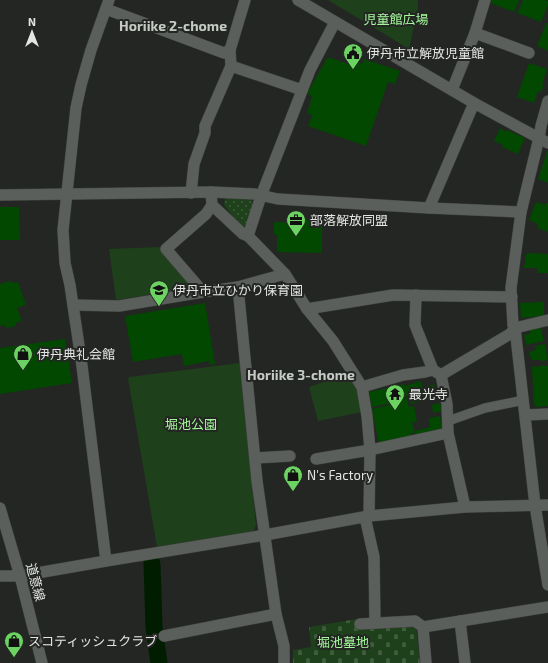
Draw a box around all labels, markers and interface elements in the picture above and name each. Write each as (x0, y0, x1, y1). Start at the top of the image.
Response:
park label: 児童館広場 (363, 11, 429, 27)
north arrow (12, 12, 52, 52)
text: N (28, 15, 36, 28)
district label: Horiike 2-chome (119, 17, 227, 34)
public building icon: 伊丹市立解放児童館 (342, 42, 364, 70)
place label: 伊丹市立解放児童館 (367, 45, 484, 61)
office icon: 部落解放同盟 (285, 209, 307, 237)
place label: 部落解放同盟 (310, 212, 388, 228)
school or university icon: 伊丹市立ひかり保育園 (148, 279, 170, 307)
place label: 伊丹市立ひかり保育園 (173, 282, 303, 298)
shop icon: 伊丹典礼会館 (12, 343, 34, 371)
place label: 伊丹典礼会館 (37, 346, 115, 362)
district label: Horiike 3-chome (247, 366, 355, 383)
temple icon: 最光寺 (384, 383, 406, 411)
place label: 最光寺 (409, 386, 448, 402)
park label: 堀池公園 (165, 416, 217, 432)
shop icon: N's Factory (282, 464, 304, 492)
place label: N's Factory (307, 467, 373, 483)
street label: 道意線 (23, 561, 49, 603)
shop icon: スコティッシュクラブ (3, 630, 25, 658)
place label: スコティッシュクラブ (28, 633, 157, 649)
park label: 堀池墓地 (317, 634, 369, 650)

